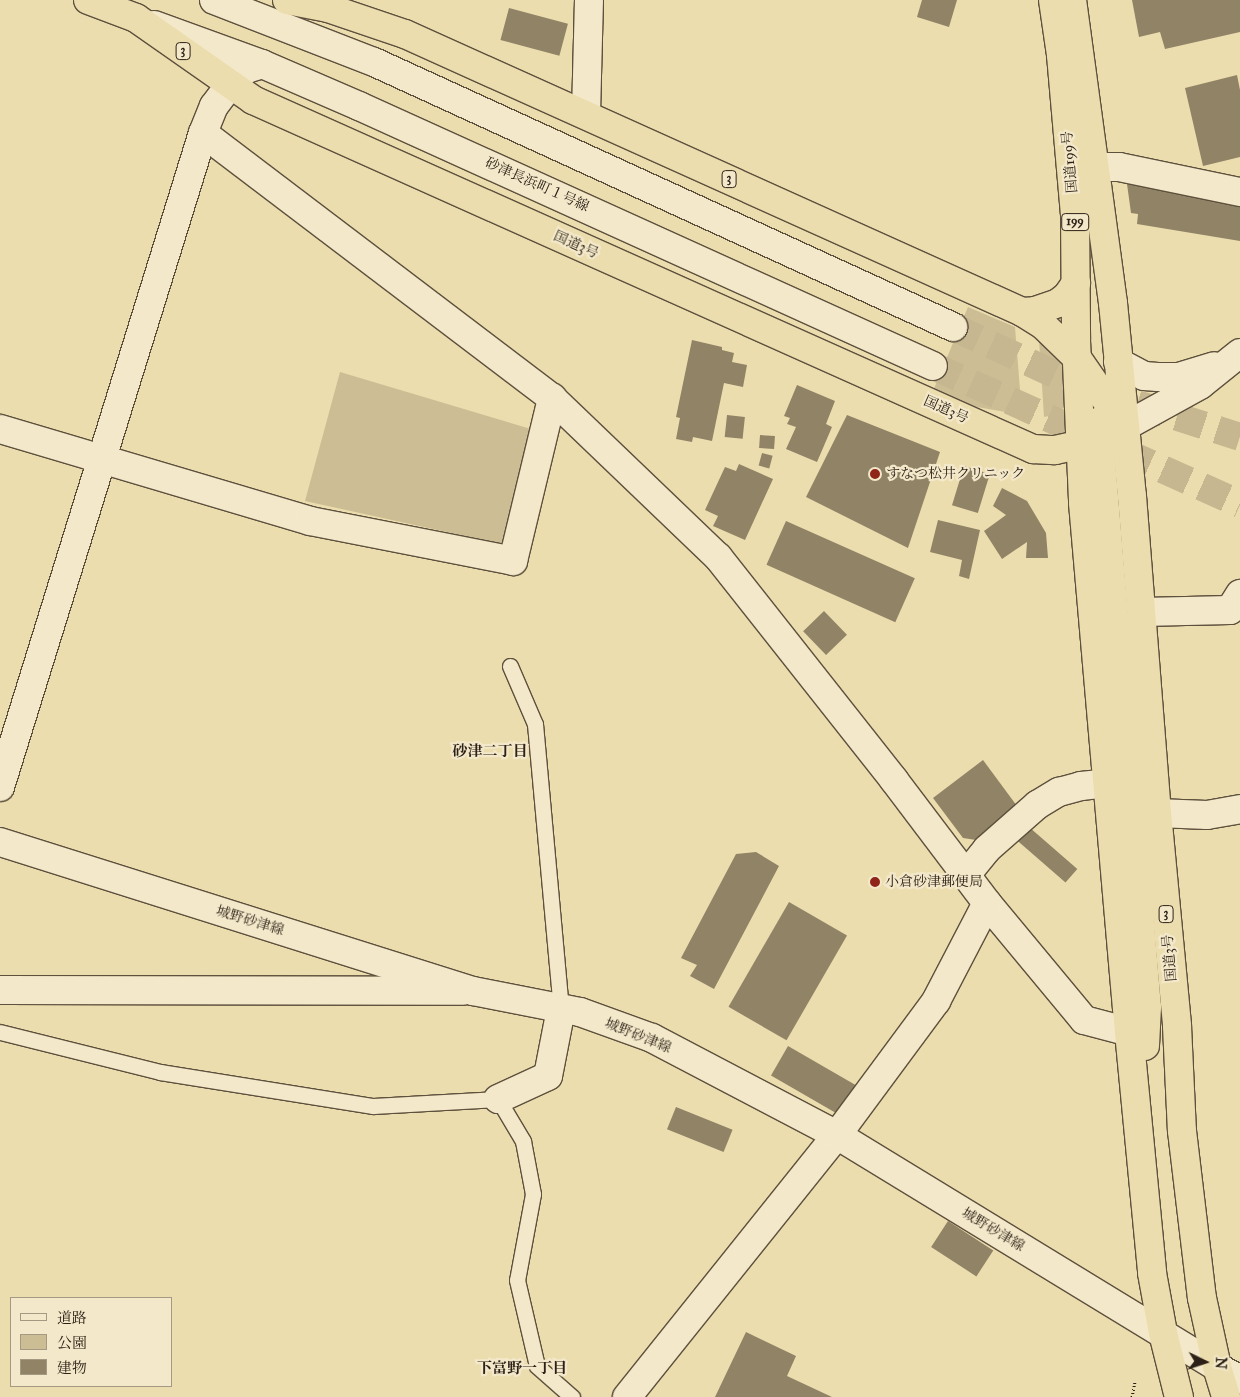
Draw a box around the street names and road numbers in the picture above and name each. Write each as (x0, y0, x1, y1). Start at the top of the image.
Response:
road number: 3 (176, 41, 190, 60)
street label: 国道199号 (1059, 130, 1081, 194)
street label: 砂津長浜町１号線 (482, 155, 592, 215)
road number: 3 (722, 170, 736, 188)
road number: 199 (1060, 212, 1090, 232)
street label: 国道3号 (551, 228, 601, 262)
street label: 国道3号 (921, 393, 971, 427)
street label: 城野砂津線 (214, 903, 286, 939)
road number: 3 (1158, 904, 1174, 924)
street label: 国道3号 (1160, 934, 1180, 982)
street label: 城野砂津線 (602, 1015, 674, 1057)
street label: 城野砂津線 (959, 1205, 1027, 1255)

